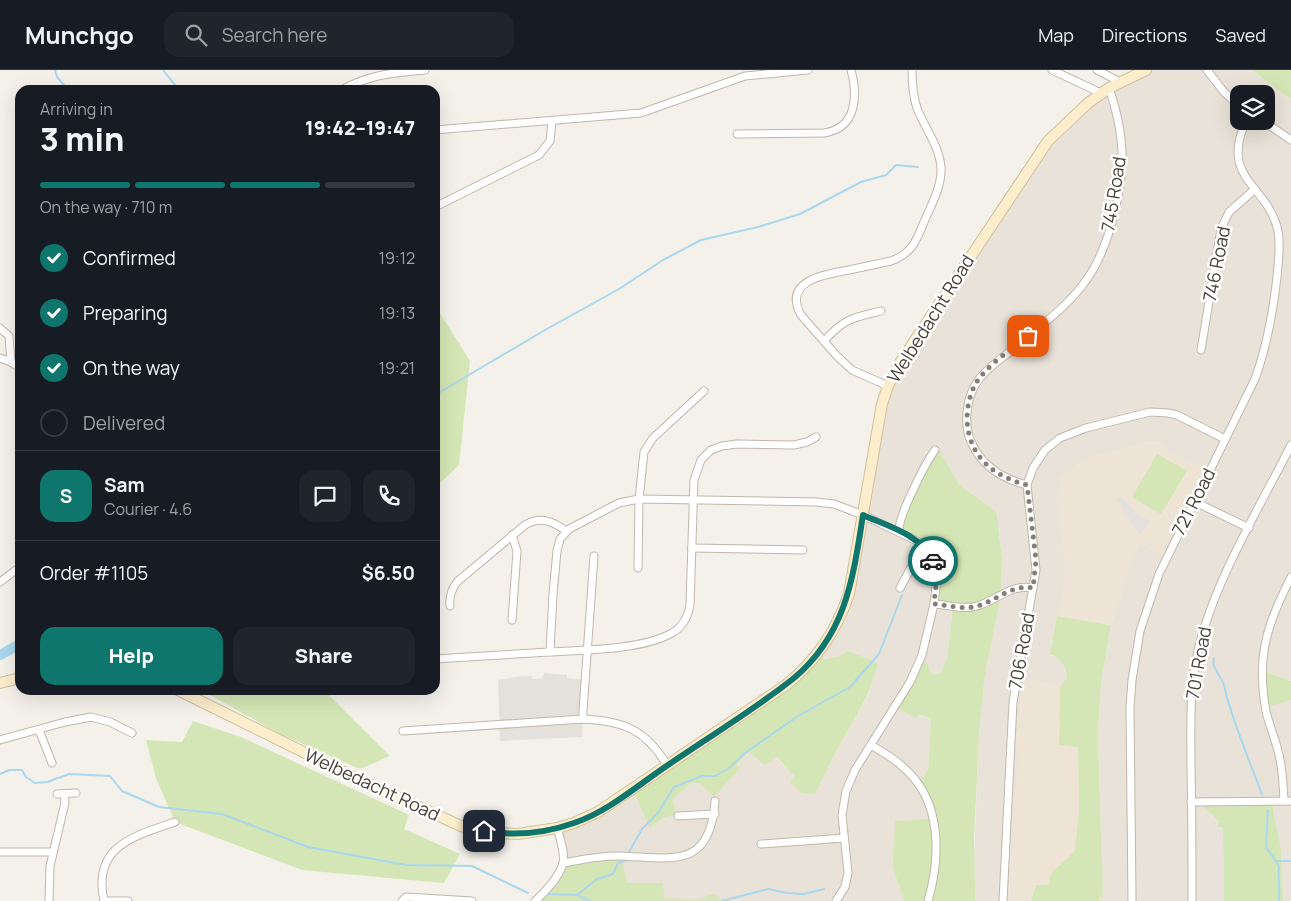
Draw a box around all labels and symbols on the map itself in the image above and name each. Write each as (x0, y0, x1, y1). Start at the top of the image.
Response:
street label: 745 Road (1095, 155, 1131, 233)
street label: 746 Road (1197, 224, 1235, 304)
street label: Welbedacht Road (881, 250, 979, 387)
pin (1007, 315, 1049, 357)
street label: 721 Road (1166, 464, 1220, 539)
courier (908, 536, 958, 586)
street label: 706 Road (1002, 611, 1040, 691)
street label: 701 Road (1180, 625, 1216, 701)
street label: Welbedacht Road (301, 742, 444, 826)
pin (463, 810, 505, 852)

